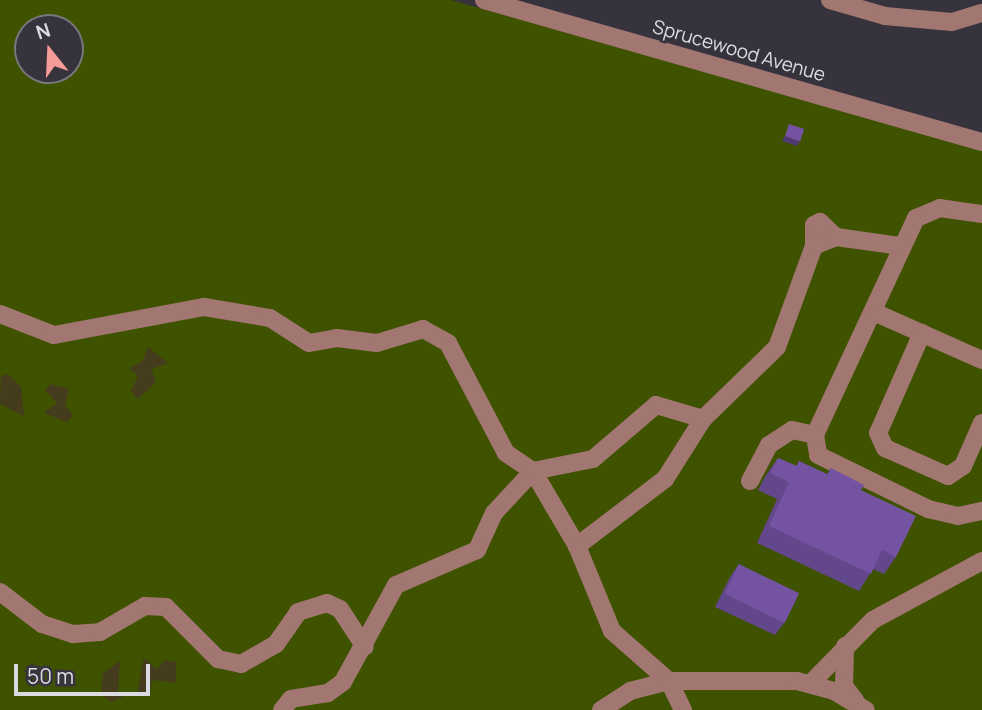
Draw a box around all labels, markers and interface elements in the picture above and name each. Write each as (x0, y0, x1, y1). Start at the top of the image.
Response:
north arrow (14, 14, 84, 84)
street label: Sprucewood Avenue (650, 15, 828, 87)
text: N (33, 16, 54, 45)
scale bar (18, 650, 154, 694)
text: 50 m (27, 662, 74, 690)

